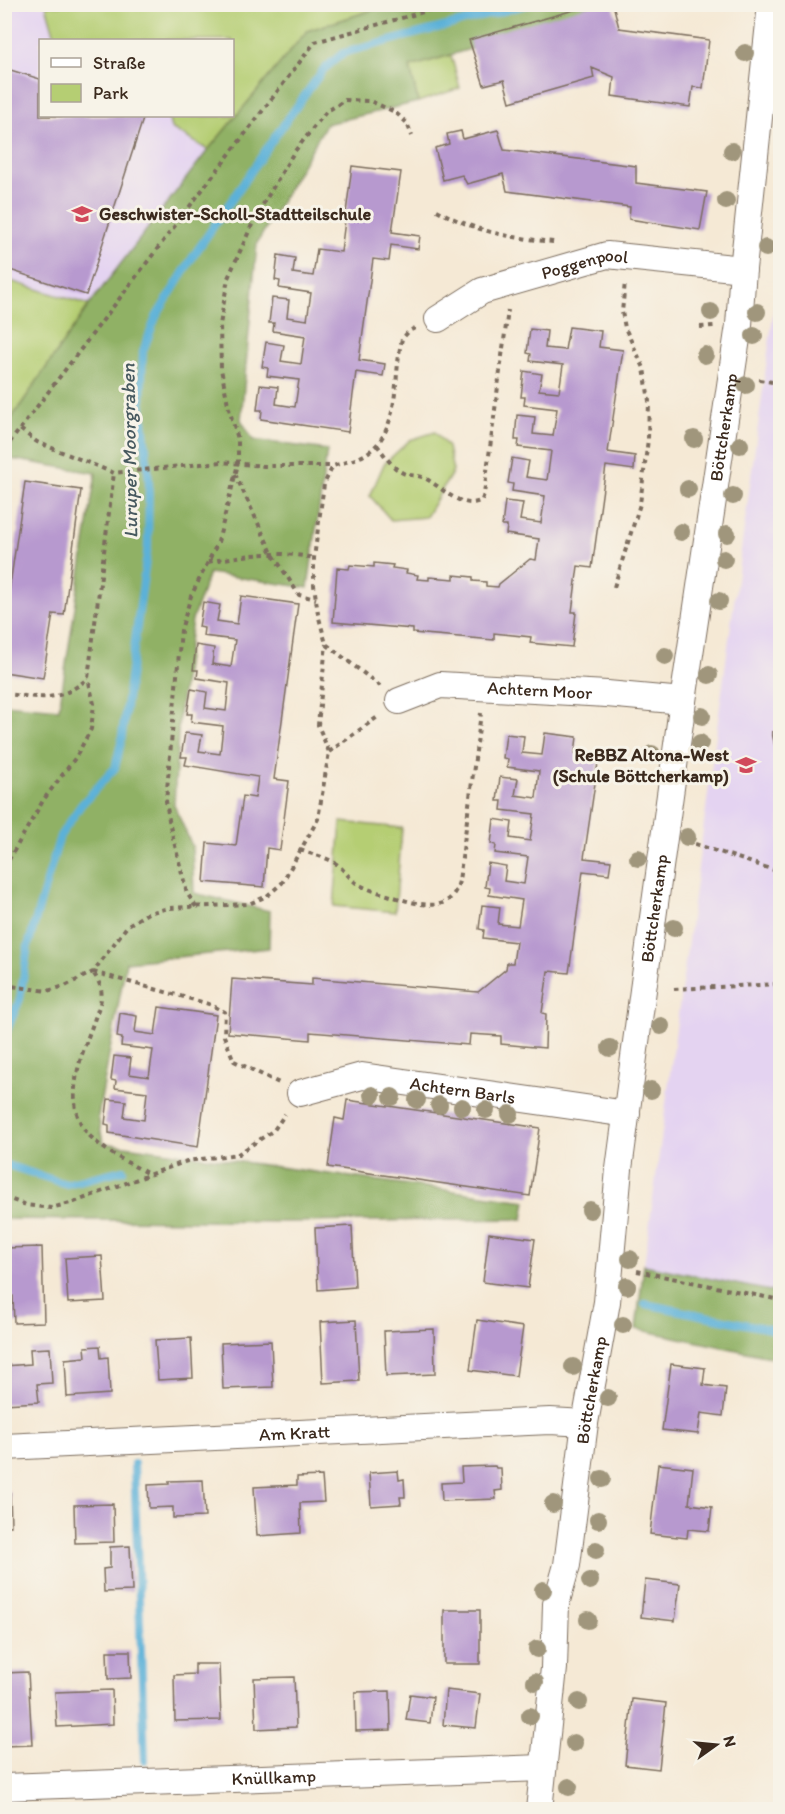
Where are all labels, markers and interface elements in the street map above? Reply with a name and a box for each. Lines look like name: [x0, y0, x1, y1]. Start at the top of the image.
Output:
legend: [39, 39, 234, 117]
text: Straße: [93, 52, 146, 74]
text: Park: [93, 82, 128, 104]
school or university icon: Geschwister-Scholl-Stadtteilschule: [70, 202, 94, 226]
place label: Geschwister-Scholl-Stadtteilschule: [99, 203, 372, 225]
street label: Poggenpool: [539, 244, 629, 284]
water label: Luruper Moorgraben: [115, 363, 143, 539]
street label: Böttcherkamp: [705, 372, 743, 483]
street label: Achtern Moor: [487, 677, 594, 704]
place label: ReBBZ Altona-West (Schule Böttcherkamp): [553, 744, 729, 787]
school or university icon: ReBBZ Altona-West (Schule Böttcherkamp): [734, 753, 758, 777]
street label: Böttcherkamp: [636, 853, 673, 964]
street label: Achtern Barls: [409, 1072, 517, 1109]
street label: Böttcherkamp: [571, 1334, 612, 1445]
street label: Am Kratt: [259, 1420, 331, 1446]
north arrow: [686, 1715, 746, 1775]
text: N: [719, 1734, 741, 1749]
street label: Knüllkamp: [231, 1765, 316, 1790]

